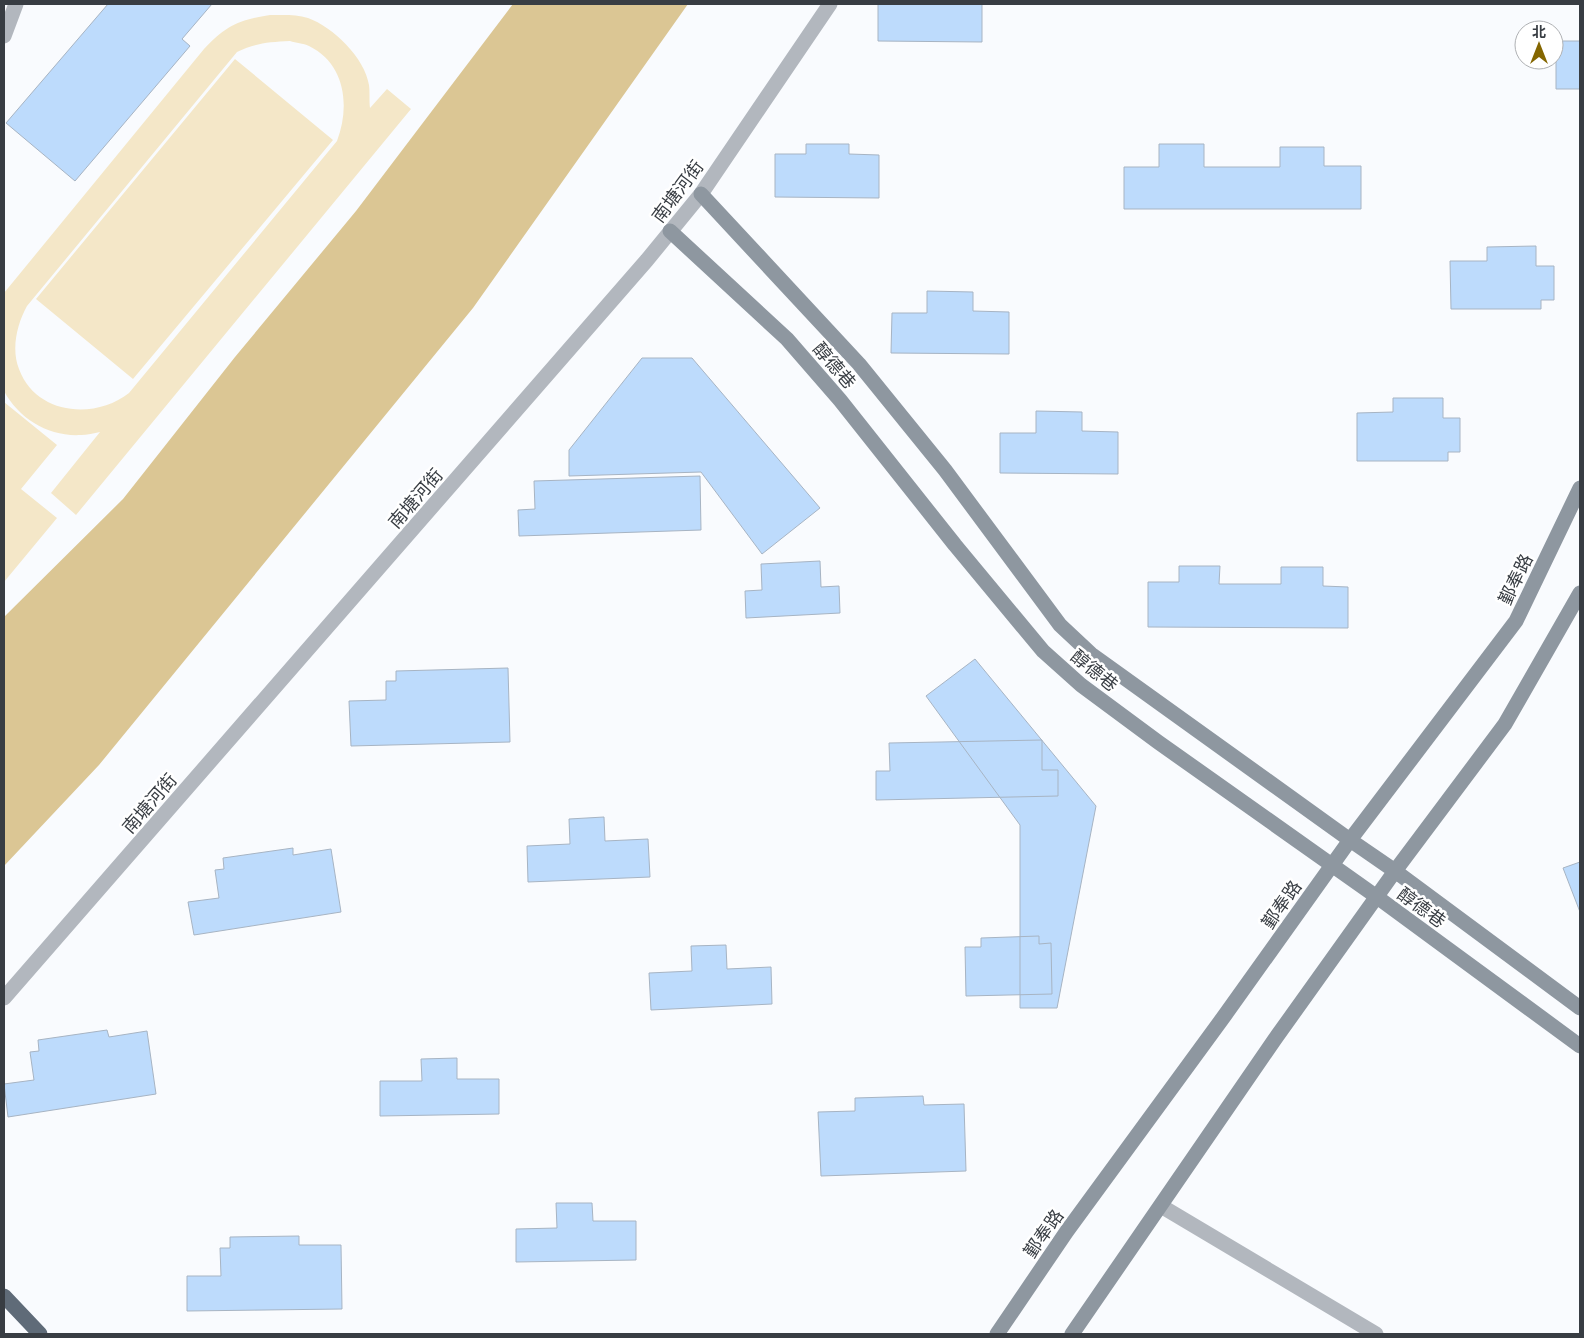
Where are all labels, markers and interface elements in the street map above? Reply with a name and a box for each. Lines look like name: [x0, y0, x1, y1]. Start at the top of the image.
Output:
north arrow: [1514, 20, 1564, 70]
text: 北: [1532, 23, 1546, 40]
street label: 南塘河街: [647, 156, 707, 226]
street label: 醇德巷: [809, 337, 861, 393]
street label: 南塘河街: [383, 464, 447, 532]
street label: 鄞奉路: [1493, 550, 1537, 608]
street label: 醇德巷: [1067, 644, 1123, 696]
street label: 南塘河街: [117, 769, 181, 837]
street label: 鄞奉路: [1257, 876, 1305, 932]
street label: 醇德巷: [1394, 882, 1450, 932]
street label: 鄞奉路: [1019, 1205, 1067, 1261]

